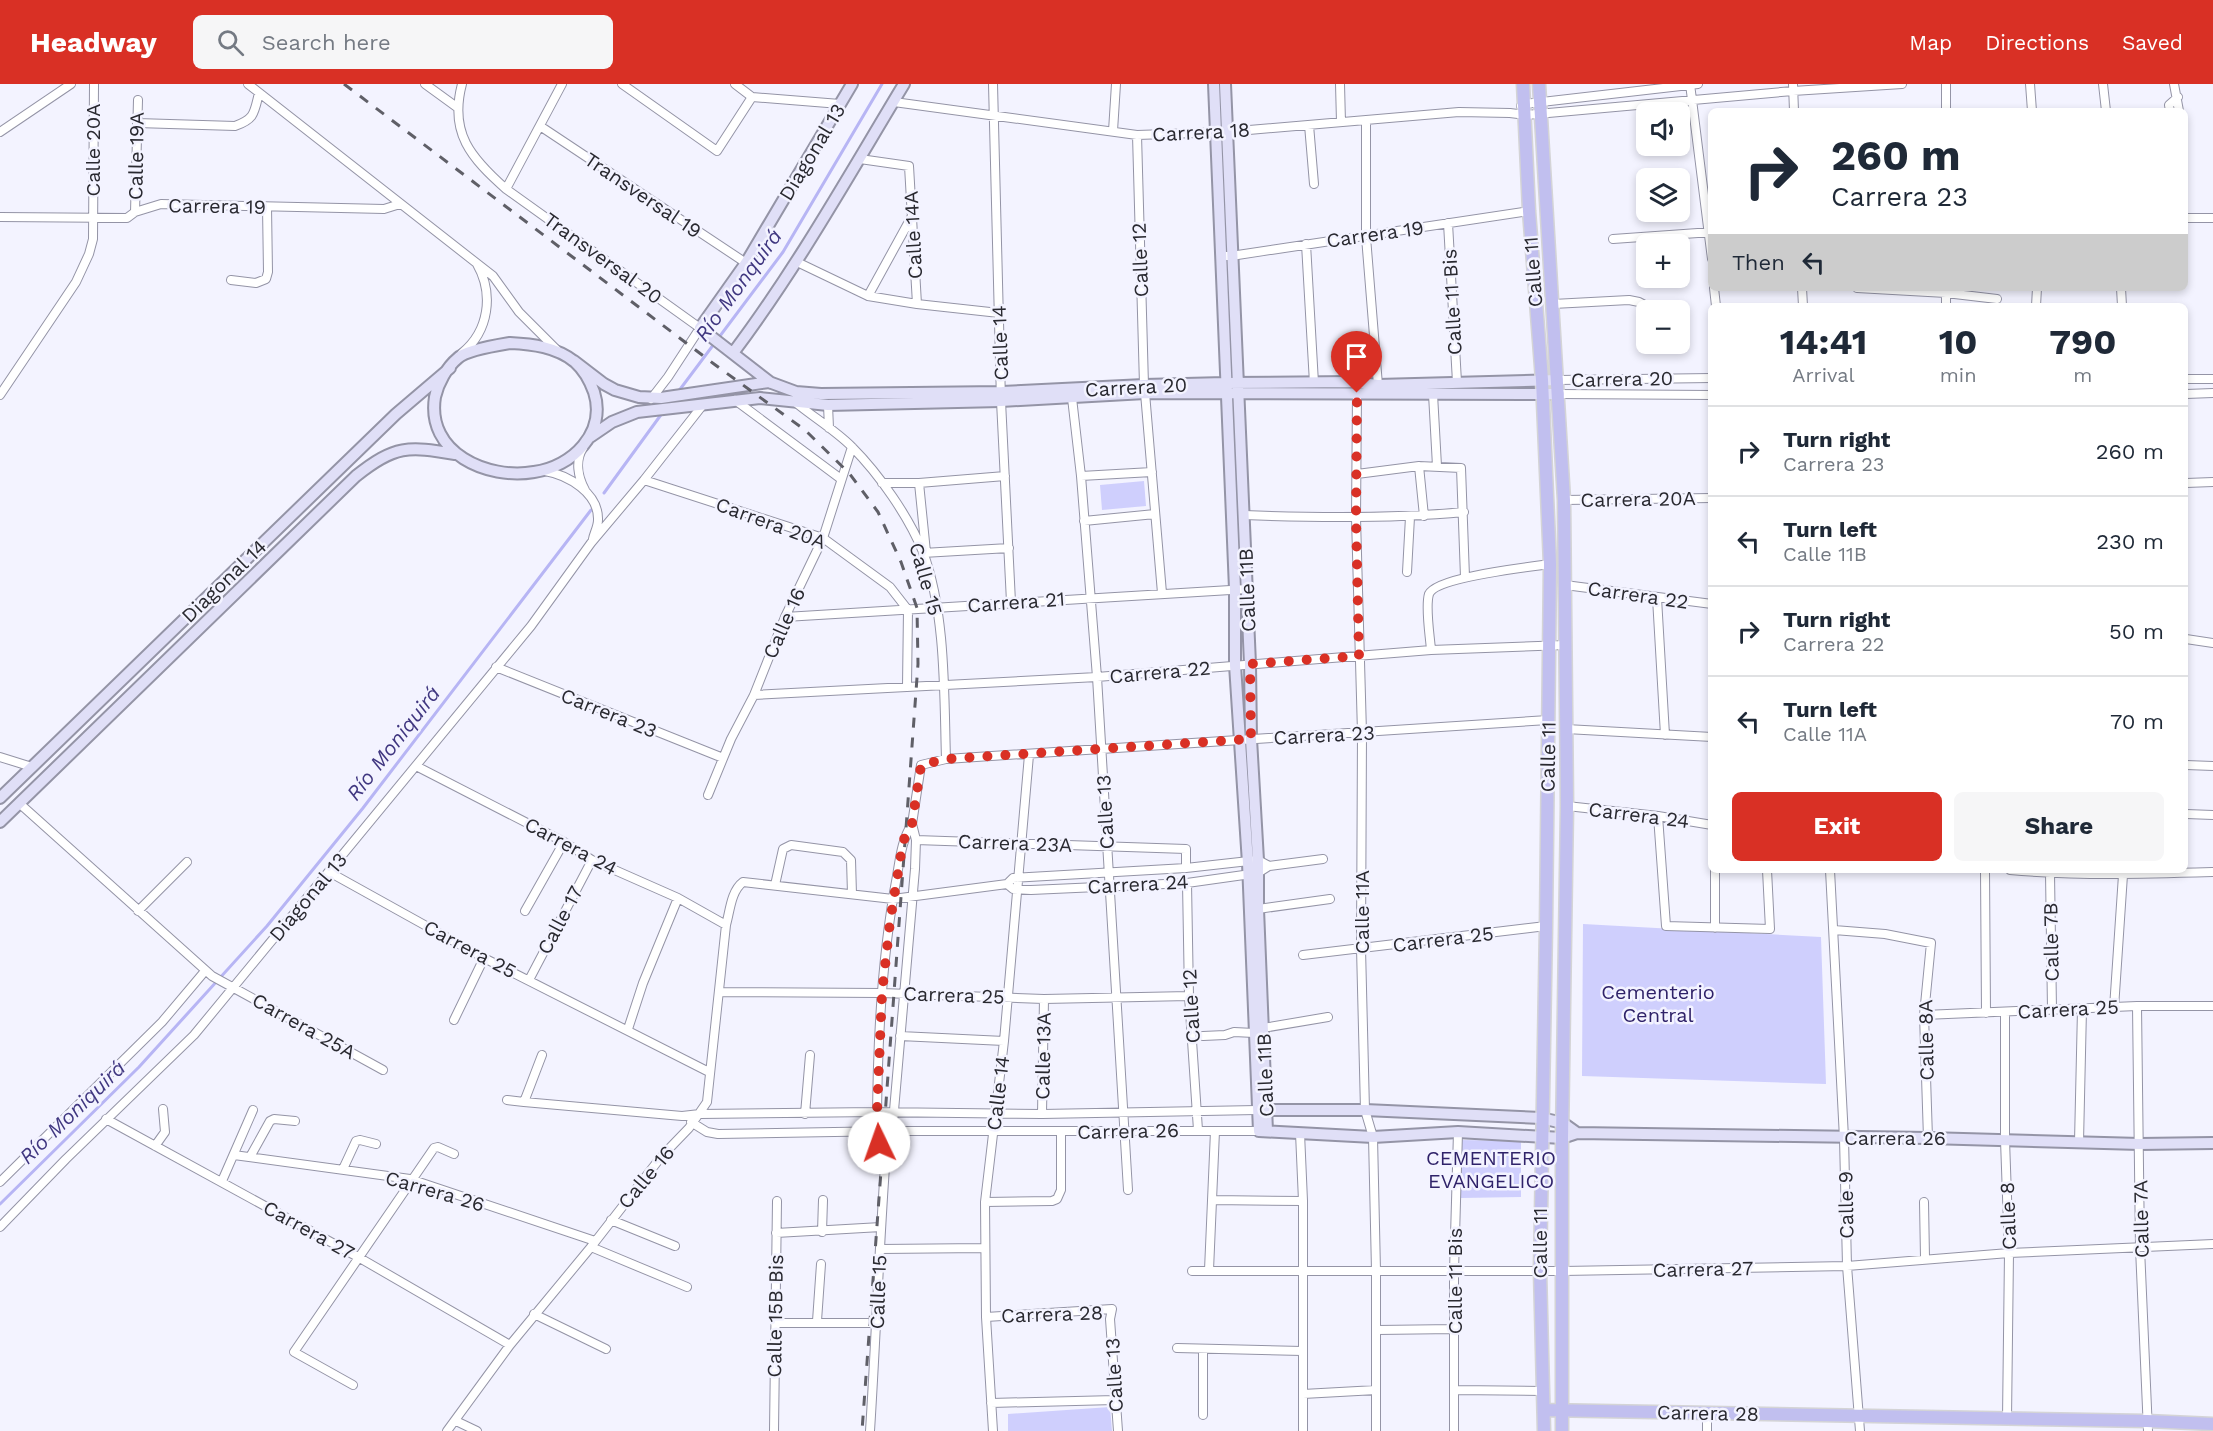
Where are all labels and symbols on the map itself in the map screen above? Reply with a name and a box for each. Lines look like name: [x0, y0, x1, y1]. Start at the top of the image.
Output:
street label: Diagonal 13: [774, 99, 850, 205]
street label: Calle 20A: [81, 104, 105, 196]
street label: Calle 19A: [123, 112, 149, 200]
street label: Carrera 18: [1152, 117, 1250, 147]
street label: Transversal 19: [580, 147, 706, 243]
street label: Calle 14A: [899, 190, 927, 280]
street label: Carrera 19: [168, 193, 266, 219]
street label: Transversal 20: [539, 207, 667, 309]
street label: Carrera 19: [1325, 215, 1425, 253]
street label: Calle 12: [1127, 222, 1153, 298]
water label: Río Monquirá: [689, 224, 787, 346]
street label: Calle 11: [1519, 236, 1547, 308]
street label: Calle 11 Bis: [1437, 248, 1467, 356]
street label: Calle 14: [987, 305, 1013, 381]
pin: [1331, 331, 1382, 393]
street label: Carrera 20: [1571, 366, 1673, 392]
street label: Carrera 20: [1084, 372, 1188, 402]
street label: Carrera 20A: [1580, 486, 1696, 512]
street label: Carrera 20A: [713, 492, 829, 554]
street label: Diagonal 14: [176, 534, 272, 628]
street label: Calle 15: [904, 540, 948, 618]
street label: Calle 11B: [1234, 548, 1260, 632]
street label: Carrera 22: [1586, 576, 1690, 614]
street label: Calle 16: [758, 584, 810, 662]
street label: Carrera 21: [966, 587, 1066, 617]
street label: Carrera 22: [1108, 656, 1212, 688]
water label: Río Moniquirá: [341, 681, 445, 805]
street label: Carrera 23: [557, 683, 661, 743]
street label: Carrera 23: [1273, 720, 1375, 750]
street label: Calle 11: [1535, 721, 1561, 793]
street label: Calle 13: [1091, 774, 1119, 850]
street label: Carrera 24: [1587, 797, 1691, 833]
street label: Carrera 24: [521, 812, 621, 880]
street label: Carrera 23A: [957, 829, 1073, 857]
street label: Diagonal 13: [264, 848, 352, 946]
street label: Carrera 24: [1087, 869, 1189, 899]
street label: Calle 11A: [1350, 870, 1374, 954]
street label: Calle 17: [532, 882, 588, 958]
street label: Calle 7B: [2038, 902, 2064, 982]
street label: Carrera 25: [420, 915, 520, 983]
street label: Carrera 25: [1391, 921, 1495, 957]
street label: Calle 12: [1177, 968, 1205, 1044]
park label: Cementerio Central: [1601, 980, 1715, 1027]
street label: Carrera 25: [903, 981, 1005, 1009]
street label: Carrera 25A: [248, 988, 360, 1064]
street label: Carrera 25: [2017, 994, 2119, 1024]
street label: Calle 8A: [1913, 999, 1939, 1081]
street label: Calle 13A: [1030, 1012, 1056, 1100]
street label: Calle 11B: [1252, 1033, 1278, 1117]
street label: Calle 14: [982, 1054, 1014, 1132]
water label: Río Moniquirá: [14, 1055, 130, 1169]
position arrow: [847, 1111, 911, 1175]
street label: Carrera 26: [1077, 1118, 1179, 1144]
street label: Carrera 26: [1844, 1126, 1946, 1150]
street label: Calle 16: [613, 1140, 679, 1214]
park label: CEMENTERIO EVANGELICO: [1426, 1146, 1556, 1193]
street label: Carrera 26: [383, 1165, 487, 1217]
street label: Calle 9: [1833, 1171, 1859, 1239]
street label: Calle 7A: [2128, 1180, 2154, 1258]
street label: Calle 8: [1995, 1182, 2021, 1250]
street label: Carrera 27: [259, 1195, 359, 1265]
street label: Calle 11: [1528, 1208, 1552, 1278]
street label: Calle 11 Bis: [1443, 1228, 1467, 1334]
street label: Calle 15B Bis: [762, 1254, 788, 1378]
street label: Calle 15: [865, 1254, 891, 1330]
street label: Carrera 27: [1652, 1256, 1754, 1282]
street label: Carrera 28: [1001, 1300, 1103, 1328]
street label: Calle 13: [1100, 1337, 1128, 1413]
street label: Carrera 28: [1657, 1400, 1759, 1426]

